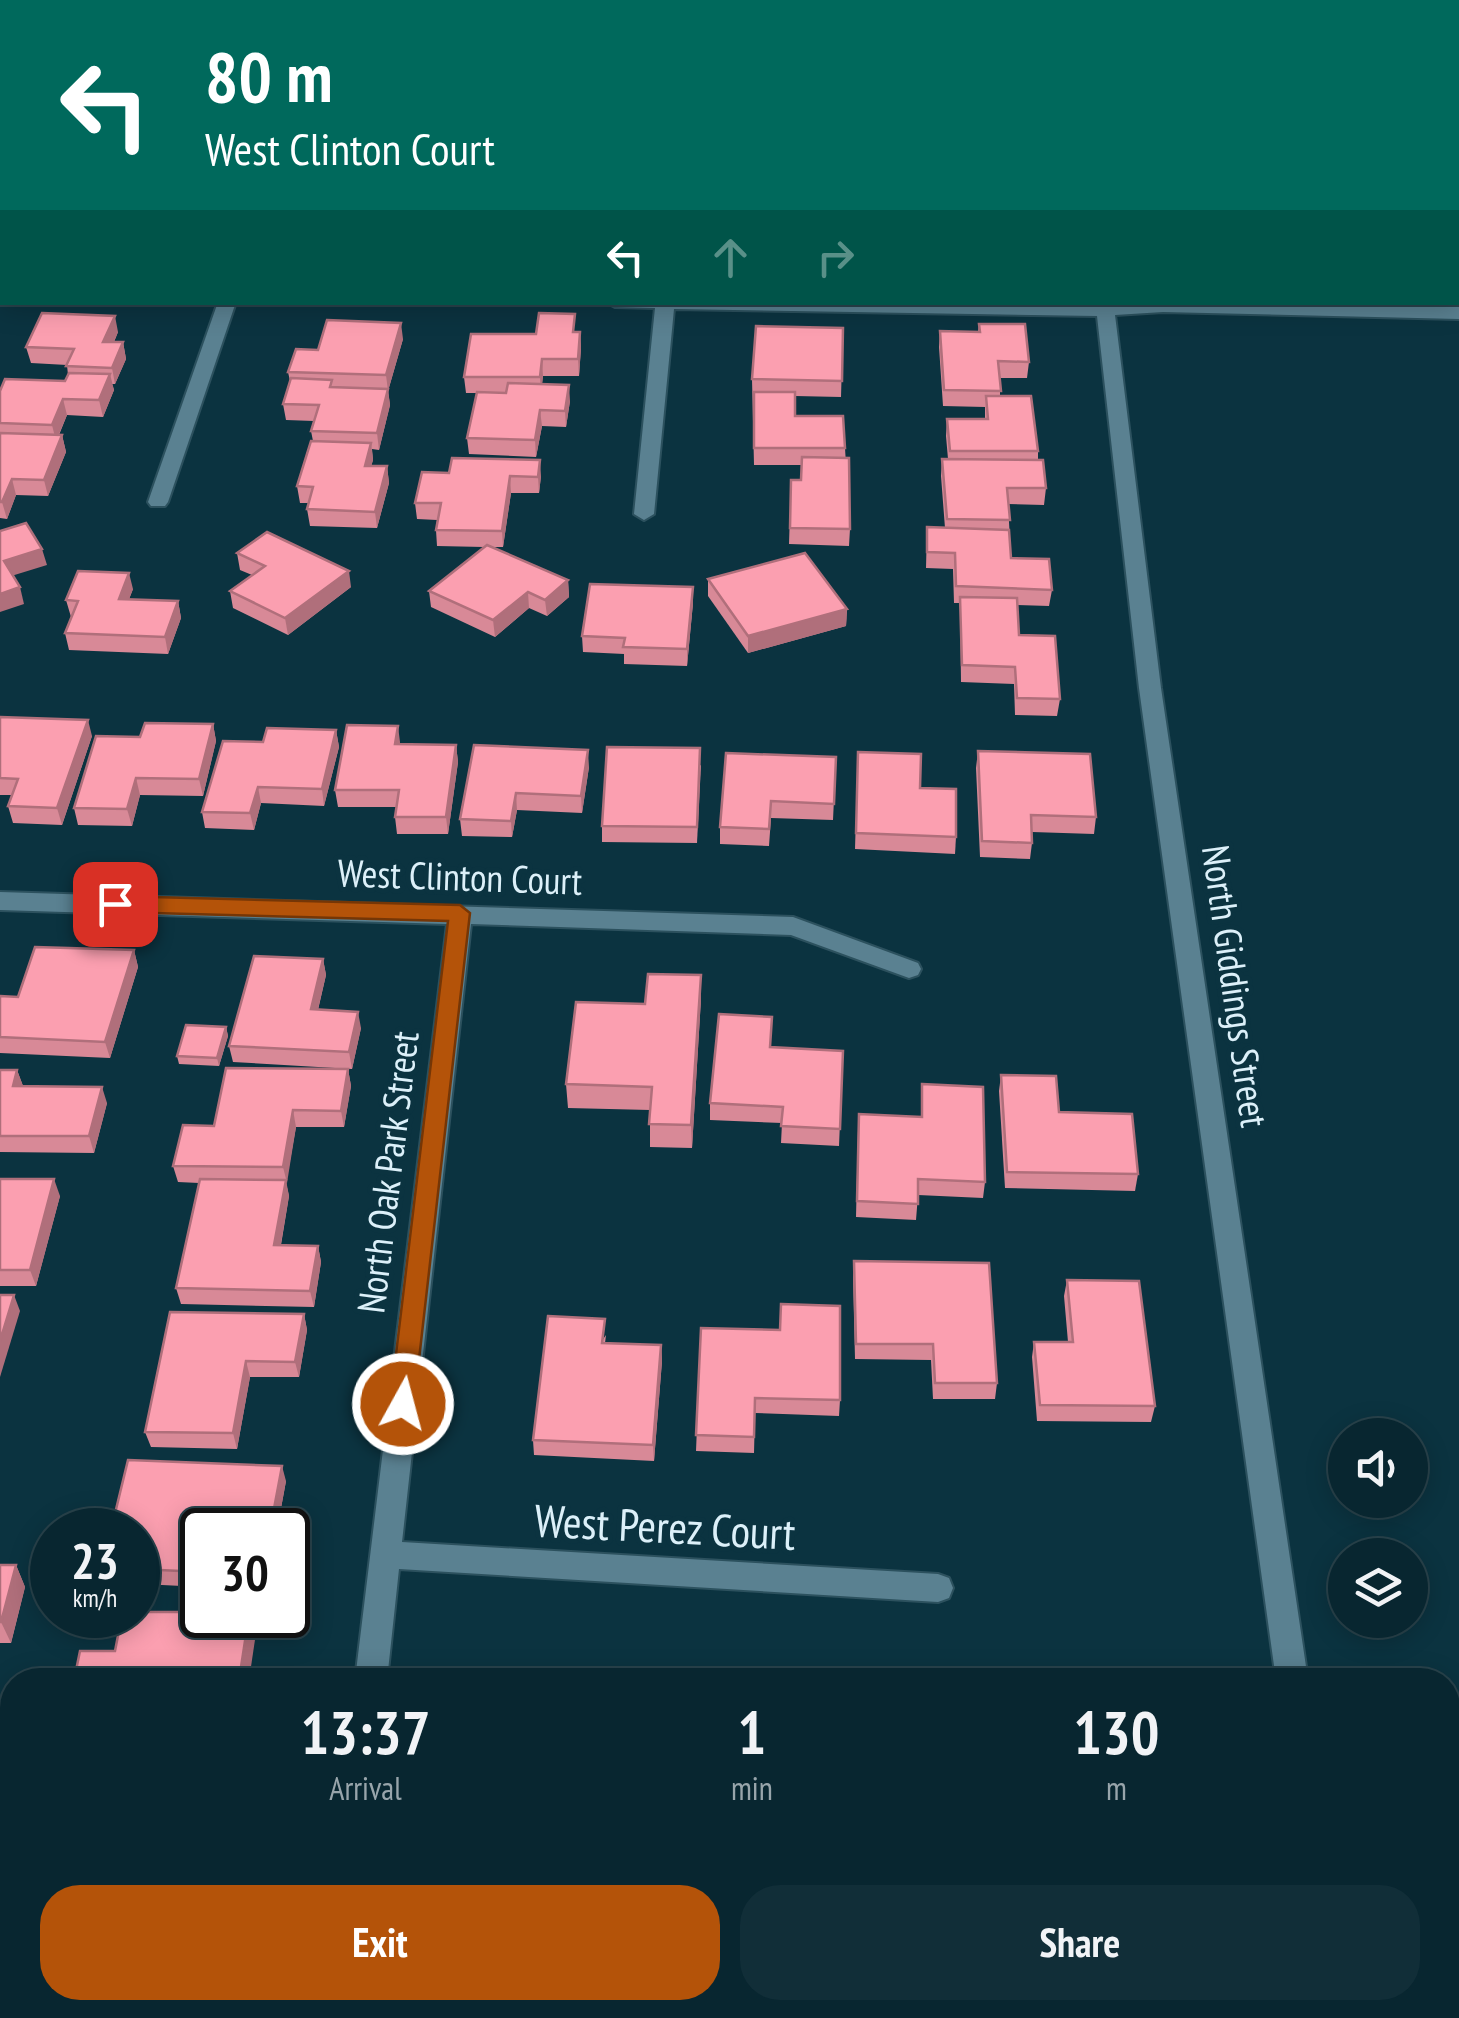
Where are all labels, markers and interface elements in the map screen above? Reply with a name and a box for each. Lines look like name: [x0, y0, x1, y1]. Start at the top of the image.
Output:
text: 80 m: [205, 31, 333, 121]
icon: left: [40, 40, 170, 170]
text: West Clinton Court: [205, 119, 495, 177]
icon: left: [598, 230, 653, 285]
icon: ahead: [703, 230, 758, 285]
icon: right: [808, 230, 863, 285]
street label: North Giddings Street: [1192, 842, 1280, 1131]
street label: West Clinton Court: [337, 847, 584, 905]
pin: [73, 862, 158, 947]
icon: arrive: [88, 877, 143, 932]
street label: North Oak Park Street: [345, 1028, 429, 1316]
position arrow: [351, 1352, 455, 1456]
map controls: [1328, 1418, 1428, 1638]
button: sound: [1328, 1418, 1428, 1518]
street label: West Perez Court: [533, 1490, 798, 1562]
speed limit sign: 30: [180, 1508, 310, 1638]
text: 23: [71, 1528, 119, 1593]
button: layers: [1328, 1538, 1428, 1638]
text: km/h: [73, 1582, 117, 1614]
text: 13:37: [301, 1693, 430, 1771]
text: 1: [738, 1693, 766, 1771]
text: 130: [1073, 1693, 1159, 1771]
text: Arrival: [329, 1767, 402, 1809]
text: min: [731, 1767, 773, 1809]
text: m: [1106, 1767, 1127, 1809]
button: Exit: [40, 1885, 720, 2000]
button: Share: [740, 1885, 1420, 2000]

